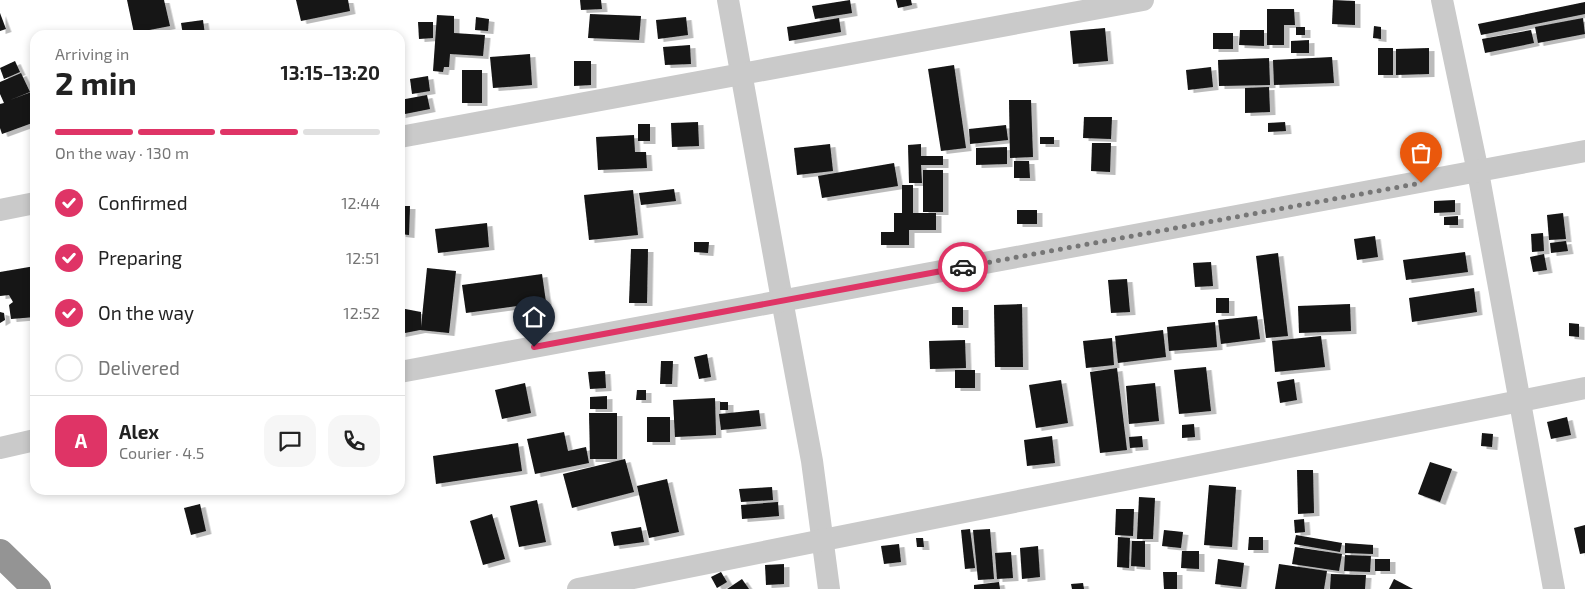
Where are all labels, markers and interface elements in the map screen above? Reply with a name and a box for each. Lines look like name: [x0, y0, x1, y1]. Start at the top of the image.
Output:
text: Arriving in: [55, 44, 129, 63]
text: 13:15–13:20: [281, 61, 380, 84]
text: 2 min: [55, 63, 137, 101]
pin: [1400, 132, 1442, 183]
icon: bag: [1407, 139, 1435, 167]
text: On the way · 130 m: [55, 143, 189, 162]
icon: check: [55, 189, 83, 217]
text: Confirmed: [98, 191, 188, 214]
text: 12:44: [341, 193, 380, 212]
courier: [938, 242, 988, 292]
icon: check: [55, 244, 83, 272]
text: Preparing: [98, 246, 182, 269]
text: 12:51: [346, 248, 380, 267]
icon: car: [949, 253, 977, 281]
pin: [513, 296, 555, 347]
icon: check: [55, 299, 83, 327]
text: On the way: [98, 301, 194, 324]
text: 12:52: [343, 303, 380, 322]
icon: home: [520, 303, 548, 331]
text: Delivered: [98, 356, 180, 379]
button: chat: [264, 415, 316, 467]
button: phone: [328, 415, 380, 467]
text: Alex: [119, 420, 159, 443]
text: A: [75, 429, 87, 452]
text: Courier · 4.5: [119, 443, 204, 462]

